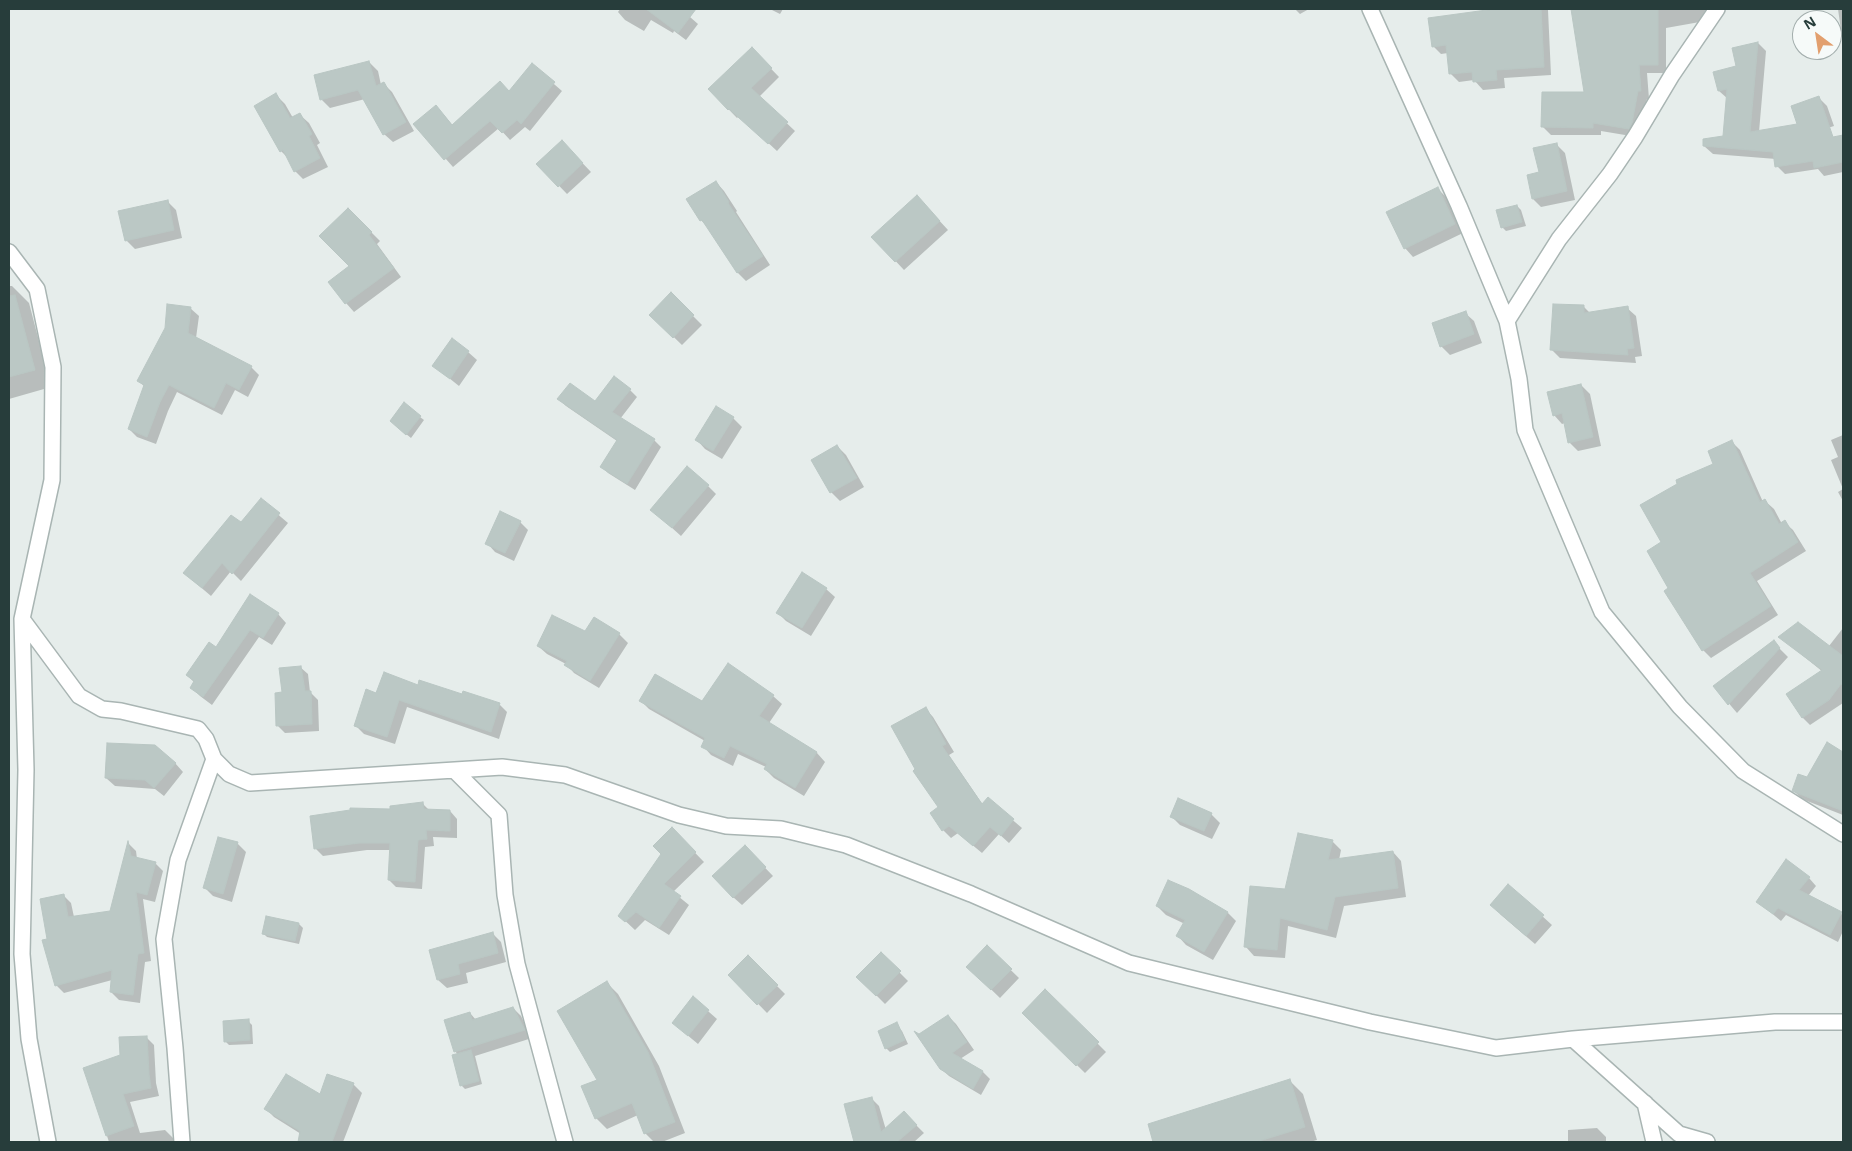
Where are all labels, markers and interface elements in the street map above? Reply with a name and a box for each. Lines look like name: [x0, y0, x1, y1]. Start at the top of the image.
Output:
north arrow: [1792, 10, 1842, 60]
text: N: [1800, 11, 1819, 34]

